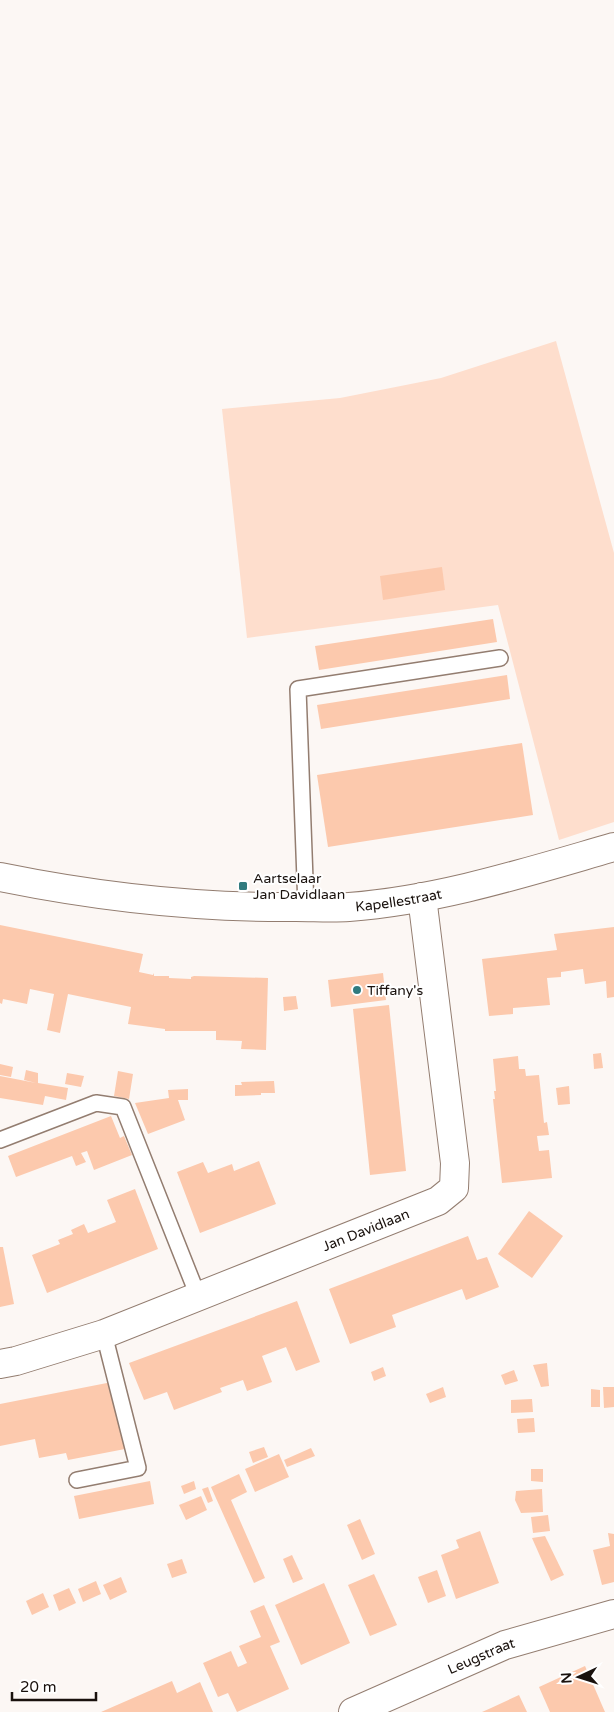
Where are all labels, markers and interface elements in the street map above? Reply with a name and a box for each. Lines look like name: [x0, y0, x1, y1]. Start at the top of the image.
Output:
place label: Aartselaar Jan Davidlaan: [253, 870, 345, 903]
marker: Aartselaar Jan Davidlaan: [237, 880, 249, 892]
street label: Kapellestraat: [355, 885, 444, 915]
place label: Tiffany's: [367, 982, 423, 999]
marker: Tiffany's: [351, 984, 363, 996]
street label: Jan Davidlaan: [320, 1205, 412, 1255]
street label: Leugstraat: [445, 1634, 517, 1678]
north arrow: [554, 1652, 604, 1702]
scale bar: [12, 1670, 96, 1702]
text: N: [558, 1672, 575, 1684]
text: 20 m: [20, 1678, 57, 1696]

